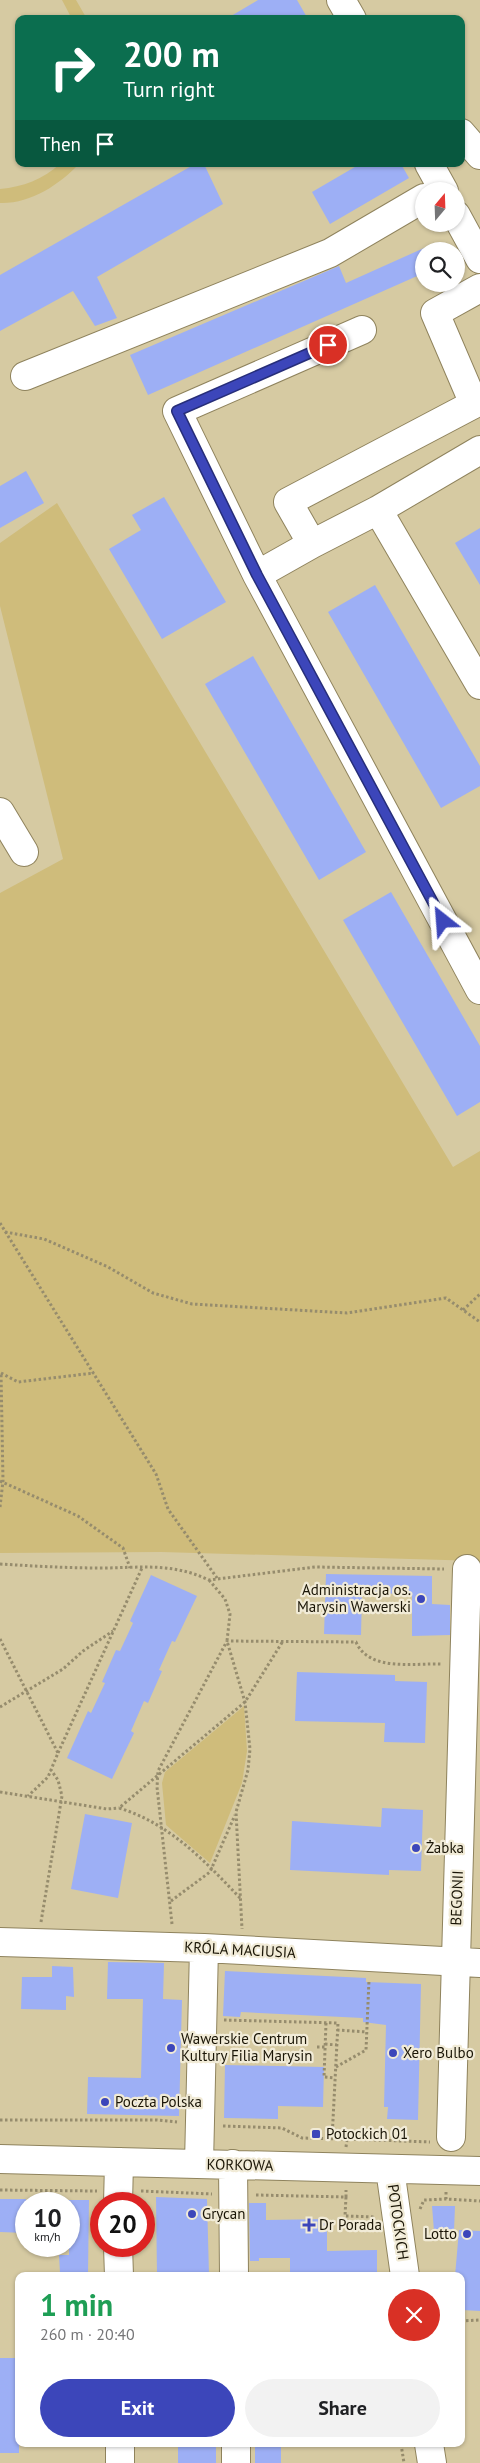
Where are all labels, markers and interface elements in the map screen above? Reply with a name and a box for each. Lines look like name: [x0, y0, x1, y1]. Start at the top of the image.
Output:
text: 200 m: [123, 31, 220, 77]
icon: right: [40, 35, 105, 100]
text: Turn right: [123, 75, 215, 103]
icon: arrive: [91, 130, 119, 158]
text: Then: [40, 132, 81, 156]
north arrow: [415, 182, 465, 232]
map controls: [415, 182, 465, 292]
button: search: [415, 242, 465, 292]
pin: [307, 324, 349, 366]
icon: arrive: [314, 331, 342, 359]
position arrow: [416, 894, 468, 946]
place label: Administracja os. Marysin Wawerski: [297, 1580, 411, 1616]
marker: Administracja os. Marysin Wawerski: [415, 1593, 427, 1605]
place label: Żabka: [426, 1838, 464, 1857]
marker: Żabka: [410, 1842, 422, 1854]
street label: BEGONII: [446, 1870, 467, 1926]
street label: KRÓLA MACIUSIA: [184, 1937, 297, 1962]
place label: Wawerskie Centrum Kultury Filia Marysin: [181, 2029, 312, 2065]
marker: Wawerskie Centrum Kultury Filia Marysin: [165, 2042, 177, 2054]
place label: Xero Bulbo: [403, 2043, 474, 2062]
marker: Xero Bulbo: [387, 2047, 399, 2059]
place label: Poczta Polska: [115, 2092, 202, 2111]
marker: Poczta Polska: [99, 2096, 111, 2108]
place label: Potockich 01: [326, 2124, 408, 2143]
marker: Potockich 01: [310, 2128, 322, 2140]
street label: KORKOWA: [206, 2154, 274, 2175]
street label: POTOCKICH: [384, 2183, 413, 2261]
speed limit sign: 20: [90, 2192, 155, 2257]
text: 10: [33, 2202, 62, 2234]
place label: Grycan: [202, 2204, 246, 2223]
marker: Grycan: [186, 2208, 198, 2220]
place label: Dr Porada: [319, 2215, 382, 2234]
marker: Dr Porada: [303, 2219, 315, 2231]
place label: Lotto: [424, 2224, 457, 2243]
marker: Lotto: [461, 2228, 473, 2240]
text: km/h: [34, 2229, 61, 2244]
text: 1 min: [40, 2285, 113, 2324]
button: close: [388, 2289, 440, 2341]
text: 260 m · 20:40: [40, 2324, 135, 2344]
button: Exit: [40, 2379, 235, 2437]
button: Share: [245, 2379, 440, 2437]

